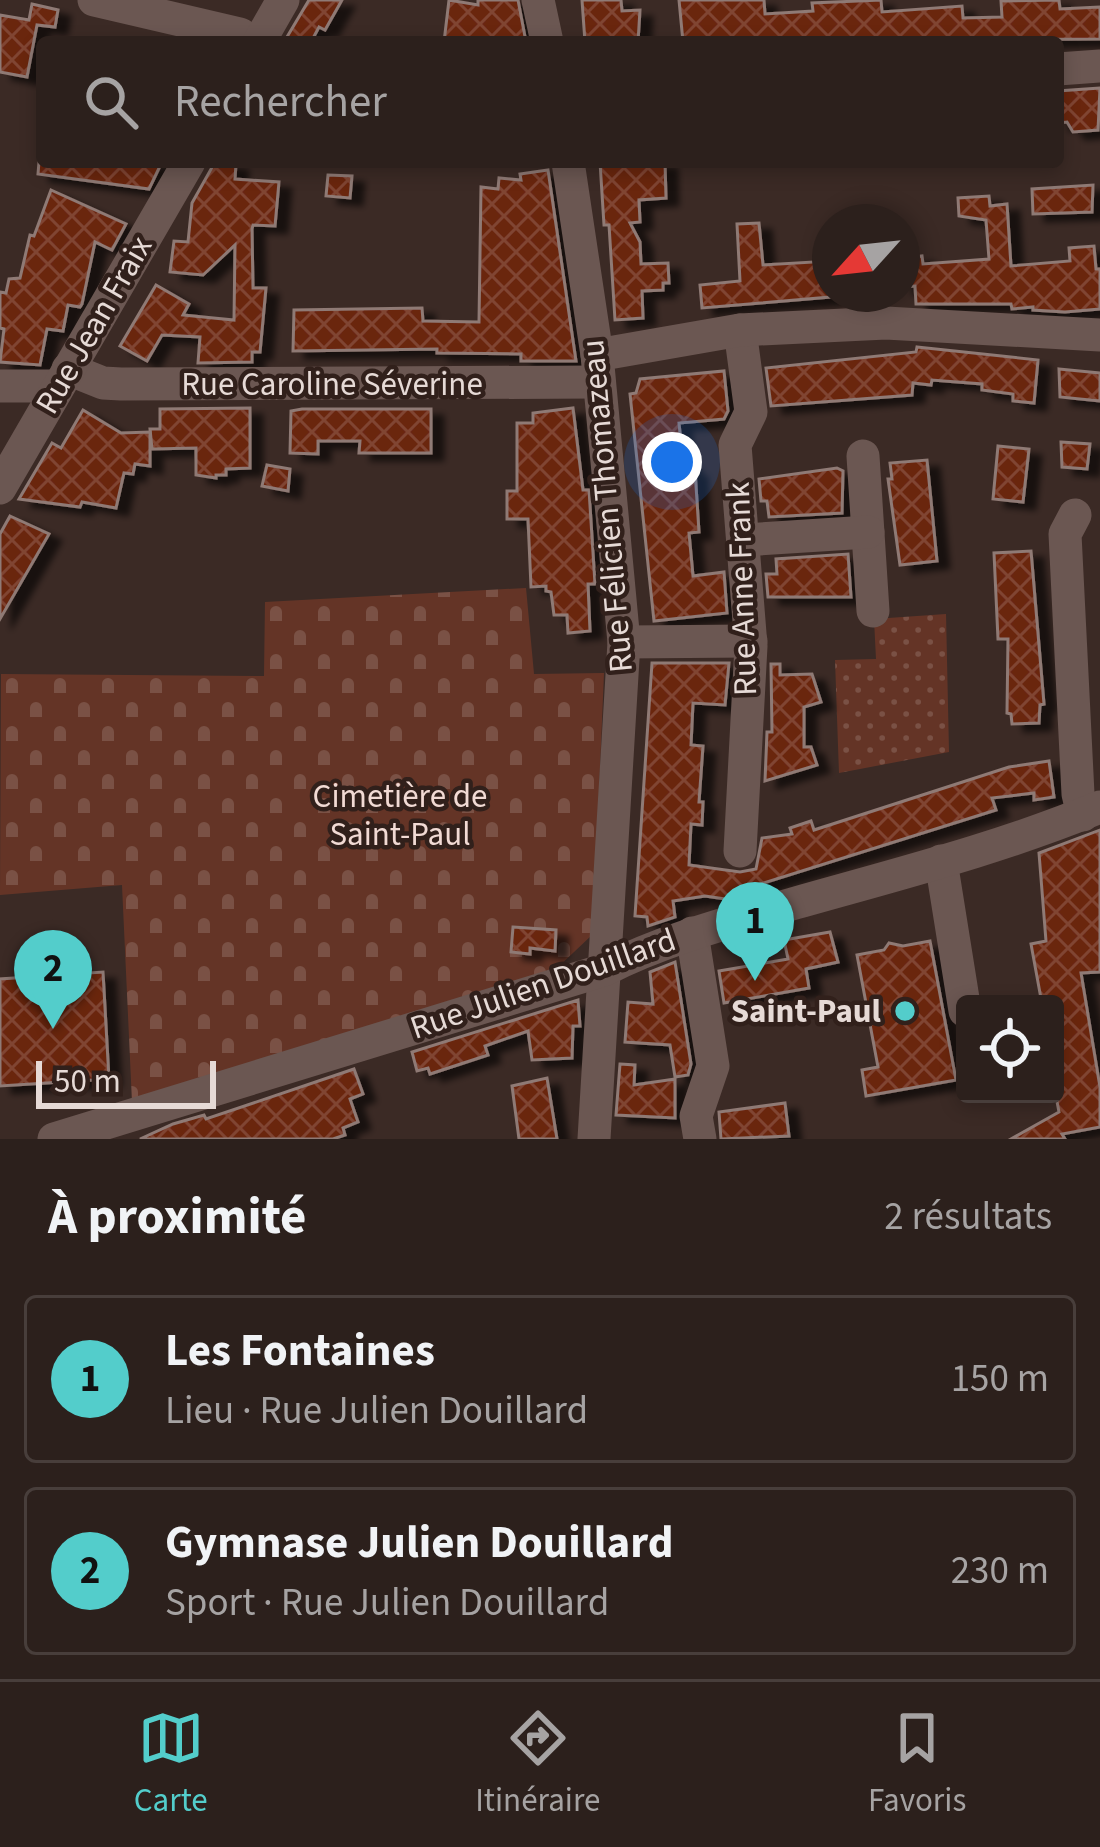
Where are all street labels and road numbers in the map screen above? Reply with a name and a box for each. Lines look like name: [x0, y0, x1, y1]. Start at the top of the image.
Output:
street label: Rue Jean Fraix: [24, 227, 164, 423]
street label: Rue Félicien Thomazeau: [569, 337, 645, 675]
street label: Rue Caroline Séverine: [181, 361, 483, 408]
street label: Rue Anne Frank: [715, 481, 769, 697]
street label: Rue Julien Douillard: [404, 916, 682, 1052]

